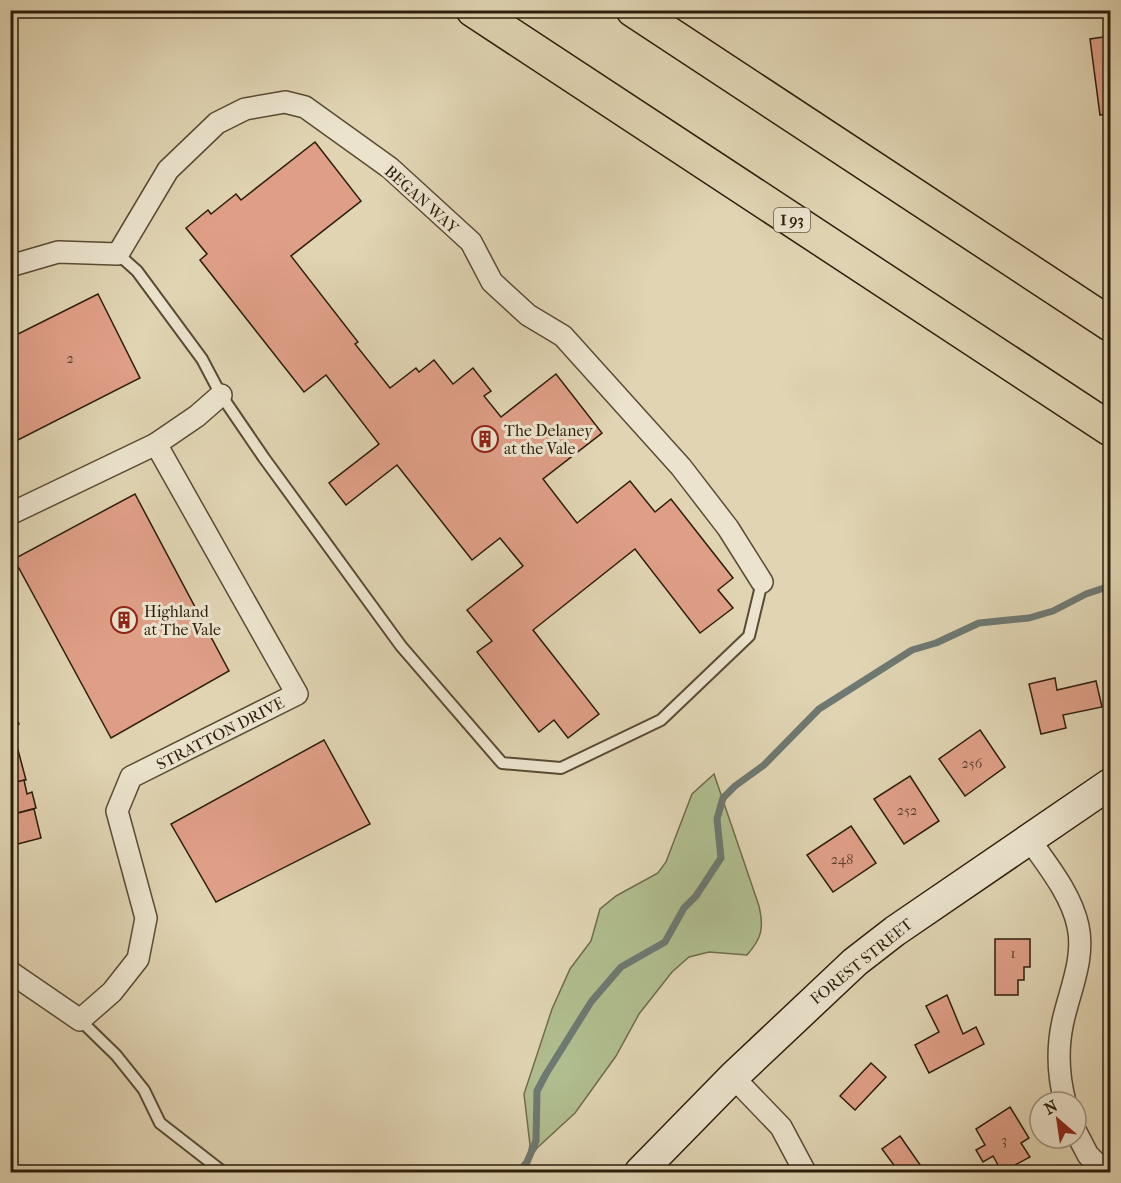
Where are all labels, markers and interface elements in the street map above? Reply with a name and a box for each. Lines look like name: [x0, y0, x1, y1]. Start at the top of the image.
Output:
street label: BEGAN WAY: [381, 161, 463, 238]
road number: I 93: [774, 208, 810, 232]
house number: 2: [66, 350, 74, 367]
place label: The Delaney at the Vale: [504, 421, 593, 458]
building icon: The Delaney at the Vale: [470, 424, 500, 454]
place label: Highland at The Vale: [144, 602, 221, 639]
building icon: Highland at The Vale: [109, 605, 139, 635]
street label: STRATTON DRIVE: [153, 693, 287, 774]
house number: 256: [962, 755, 983, 772]
house number: 252: [897, 802, 917, 819]
house number: 248: [831, 851, 853, 868]
street label: FOREST STREET: [806, 914, 916, 1008]
house number: 1: [1011, 945, 1016, 962]
north arrow: [1028, 1090, 1088, 1150]
text: N: [1041, 1096, 1062, 1119]
house number: 3: [1001, 1132, 1007, 1149]

